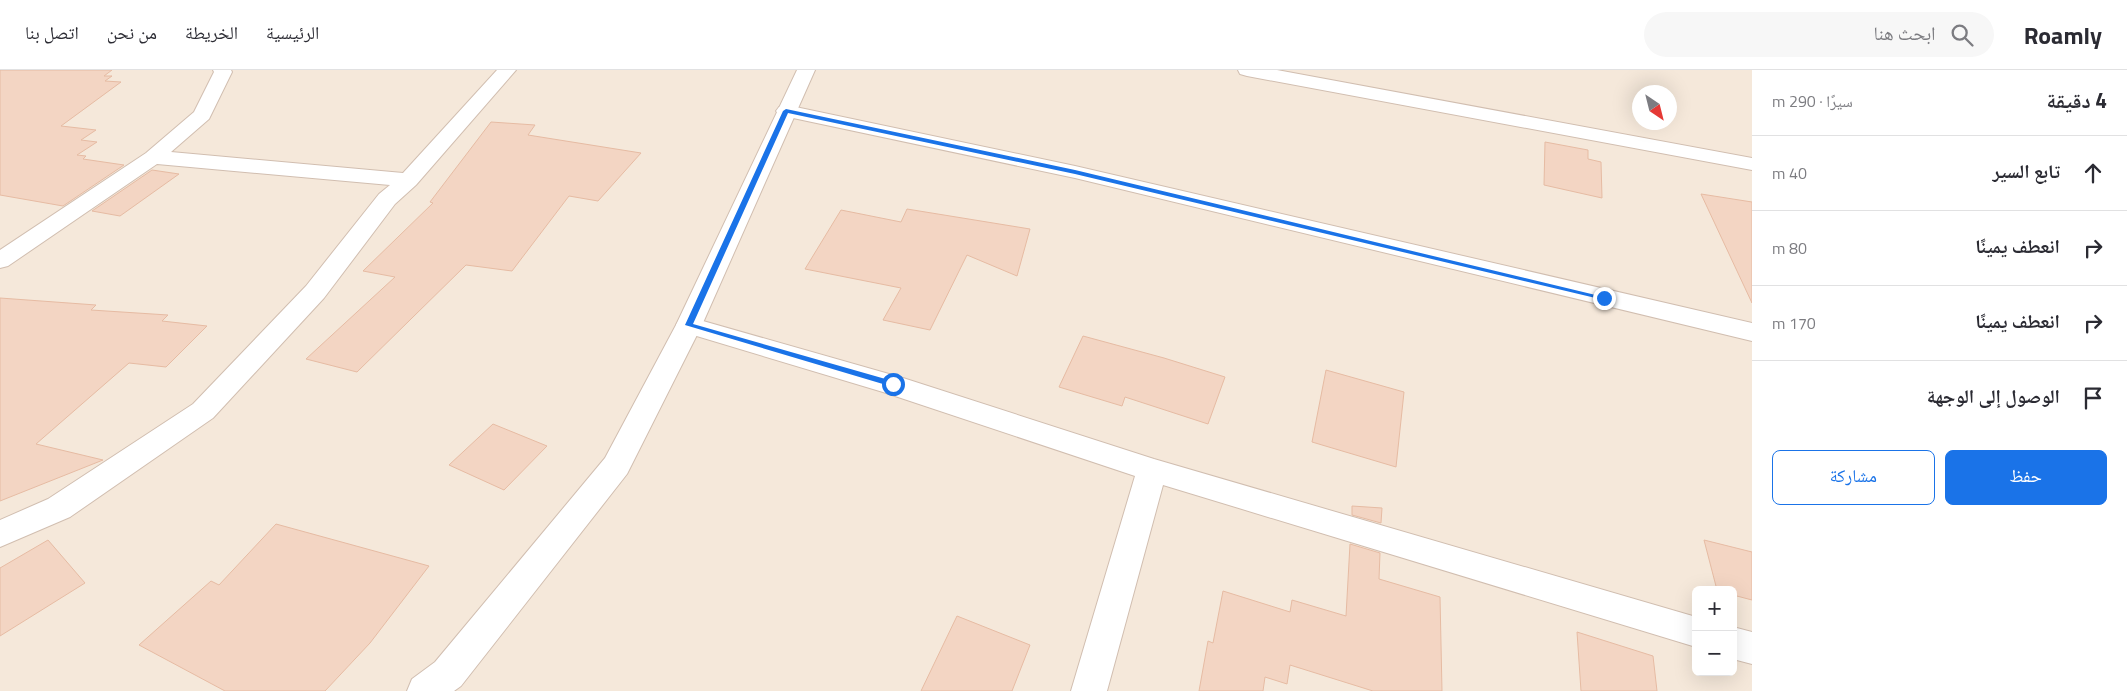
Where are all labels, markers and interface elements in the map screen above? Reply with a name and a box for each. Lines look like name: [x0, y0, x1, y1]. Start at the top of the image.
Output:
search box: [1644, 12, 1994, 57]
text: Roamly: [2024, 17, 2102, 53]
text: ابحث هنا: [1874, 18, 1936, 47]
text: اتصل بنا: [25, 19, 79, 46]
text: من نحن: [107, 19, 157, 46]
text: الخريطة: [185, 19, 238, 46]
text: الرئيسية: [266, 19, 319, 46]
icon: search: [1948, 21, 1976, 49]
text: 4 دقيقة: [2047, 84, 2107, 116]
north arrow: [1632, 85, 1677, 130]
text: سيرًا · 290 m: [1772, 89, 1853, 113]
text: تابع السير: [1992, 156, 2060, 185]
icon: ahead: [2079, 159, 2107, 187]
text: 40 m: [1772, 161, 1807, 185]
text: انعطف يمينًا: [1975, 231, 2060, 260]
icon: right: [2079, 234, 2107, 262]
text: 80 m: [1772, 236, 1807, 260]
route end: [1593, 287, 1616, 310]
text: انعطف يمينًا: [1975, 306, 2060, 335]
icon: right: [2079, 309, 2107, 337]
text: 170 m: [1772, 311, 1816, 335]
route start: [882, 373, 905, 396]
text: الوصول إلى الوجهة: [1927, 381, 2060, 410]
icon: arrive: [2079, 384, 2107, 412]
button: مشاركة: [1772, 450, 1935, 505]
button: حفظ: [1945, 450, 2107, 505]
map controls: [1692, 586, 1737, 676]
button: +: [1692, 586, 1737, 631]
button: −: [1692, 631, 1737, 676]

